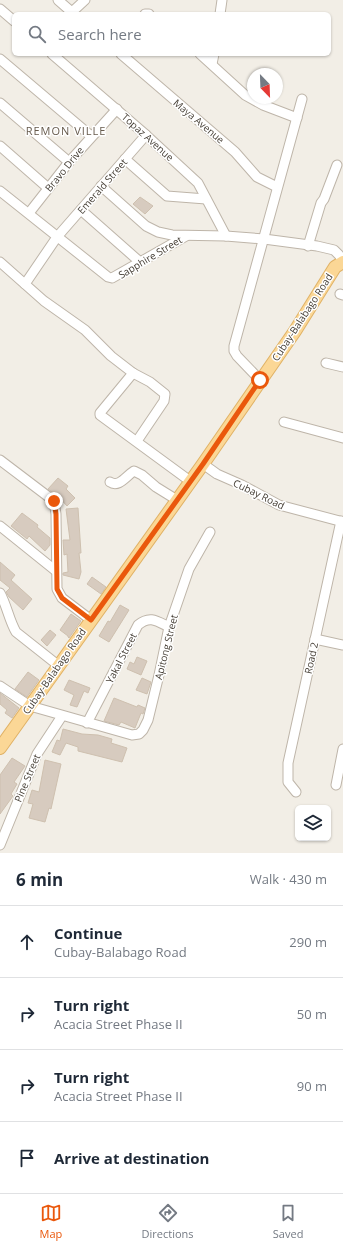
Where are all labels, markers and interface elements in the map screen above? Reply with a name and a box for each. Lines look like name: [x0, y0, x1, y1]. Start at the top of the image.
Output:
search box: [12, 12, 331, 56]
icon: search: [26, 23, 48, 45]
text: Search here: [58, 24, 142, 44]
north arrow: [247, 68, 283, 104]
street label: Maya Avenue: [171, 96, 228, 147]
street label: Topaz Avenue: [119, 110, 177, 164]
district label: REMON VILLE: [26, 123, 106, 138]
street label: Bravo Drive: [42, 143, 87, 194]
street label: Emerald Street: [74, 155, 130, 217]
street label: Sapphire Street: [115, 232, 185, 282]
street label: Cubay-Balabago Road: [268, 270, 336, 364]
route start: [251, 371, 269, 389]
street label: Cubay Road: [231, 476, 287, 512]
route end: [45, 492, 63, 510]
street label: Apitong Street: [151, 613, 181, 681]
street label: Cubay-Balabago Road: [19, 625, 89, 717]
street label: Yakal Street: [102, 630, 140, 686]
street label: Road 2: [301, 641, 321, 675]
street label: Pine Street: [11, 751, 44, 804]
map controls: [295, 805, 331, 841]
button: layers: [295, 805, 331, 841]
text: 6 min: [16, 868, 63, 891]
text: Walk · 430 m: [250, 870, 327, 888]
text: Continue: [54, 923, 122, 943]
icon: ahead: [16, 931, 38, 953]
text: 290 m: [289, 933, 327, 951]
text: Cubay-Balabago Road: [54, 943, 187, 961]
text: Turn right: [54, 995, 129, 1015]
icon: right: [16, 1003, 38, 1025]
text: 50 m: [297, 1005, 327, 1023]
text: Acacia Street Phase II: [54, 1015, 183, 1033]
text: Turn right: [54, 1067, 129, 1087]
icon: right: [16, 1075, 38, 1097]
text: 90 m: [297, 1077, 327, 1095]
text: Acacia Street Phase II: [54, 1087, 183, 1105]
icon: arrive: [16, 1147, 38, 1169]
text: Arrive at destination: [54, 1148, 209, 1168]
tab: Map: [40, 1202, 62, 1241]
tab: Directions: [142, 1202, 194, 1241]
tab: Saved: [273, 1202, 303, 1241]

